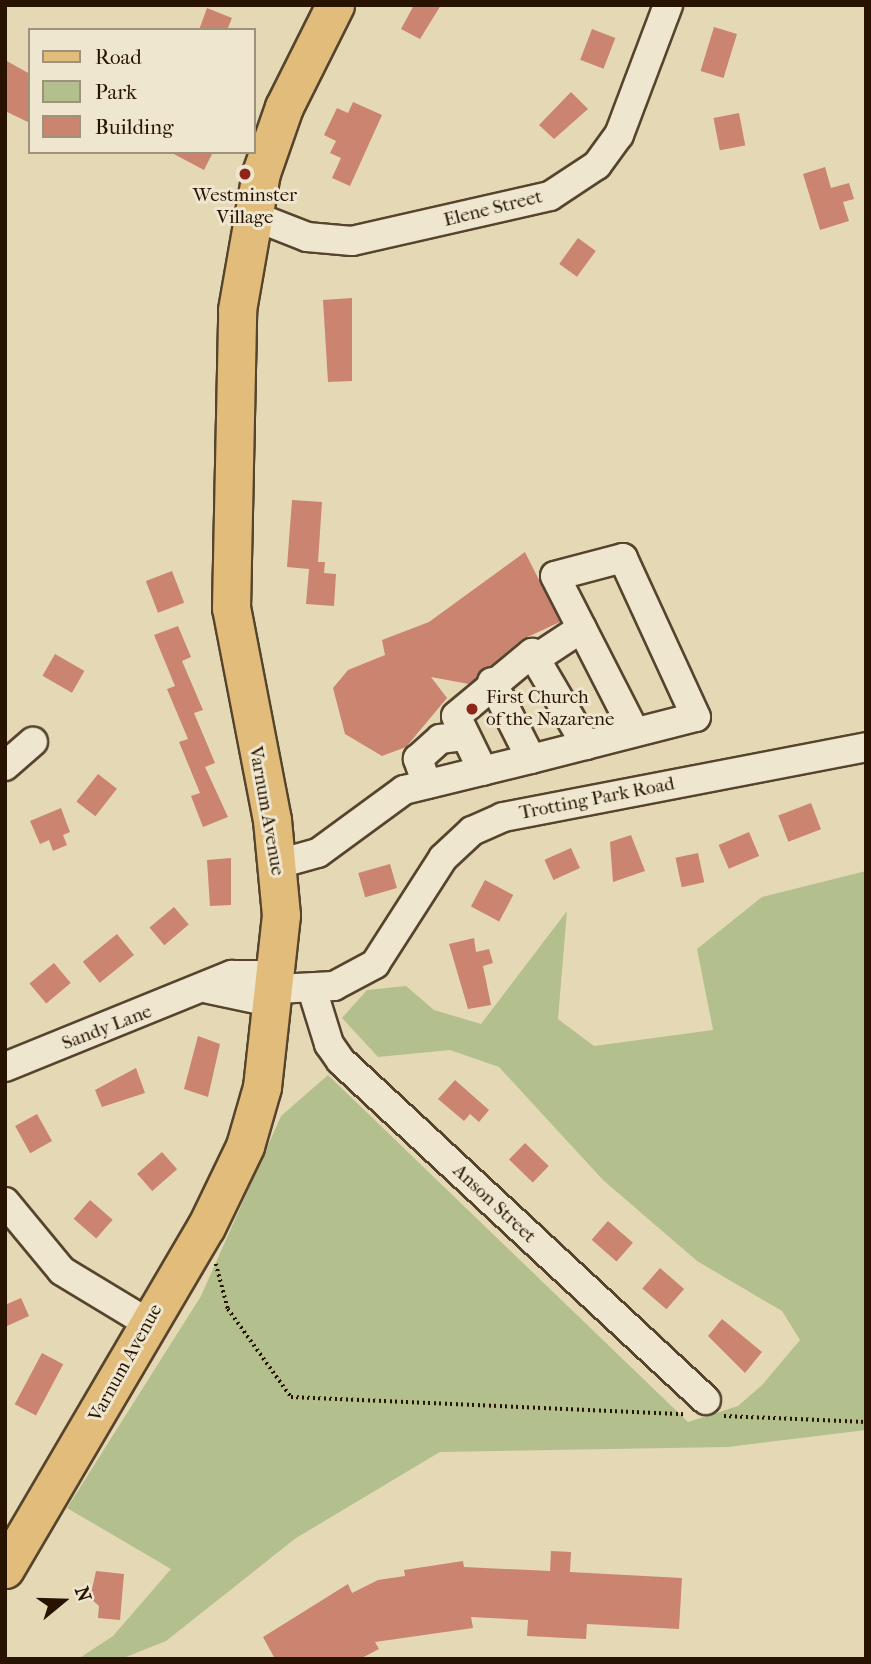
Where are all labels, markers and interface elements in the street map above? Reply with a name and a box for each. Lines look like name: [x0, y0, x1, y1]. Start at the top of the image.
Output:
legend: [28, 28, 256, 154]
text: Road: [95, 45, 142, 69]
text: Park: [95, 80, 137, 104]
text: Building: [95, 115, 173, 139]
marker: Westminster Village: [237, 166, 253, 182]
place label: Westminster Village: [193, 185, 297, 229]
street label: Elene Street: [441, 186, 545, 232]
place label: First Church of the Nazarene: [486, 687, 614, 731]
marker: First Church of the Nazarene: [464, 701, 480, 717]
street label: Varnum Avenue: [243, 745, 289, 877]
street label: Trotting Park Road: [517, 773, 677, 825]
street label: Sandy Lane: [59, 1000, 155, 1056]
street label: Anson Street: [448, 1160, 540, 1248]
street label: Varnum Avenue: [84, 1300, 168, 1426]
north arrow: [28, 1566, 98, 1636]
text: N: [70, 1584, 96, 1605]

